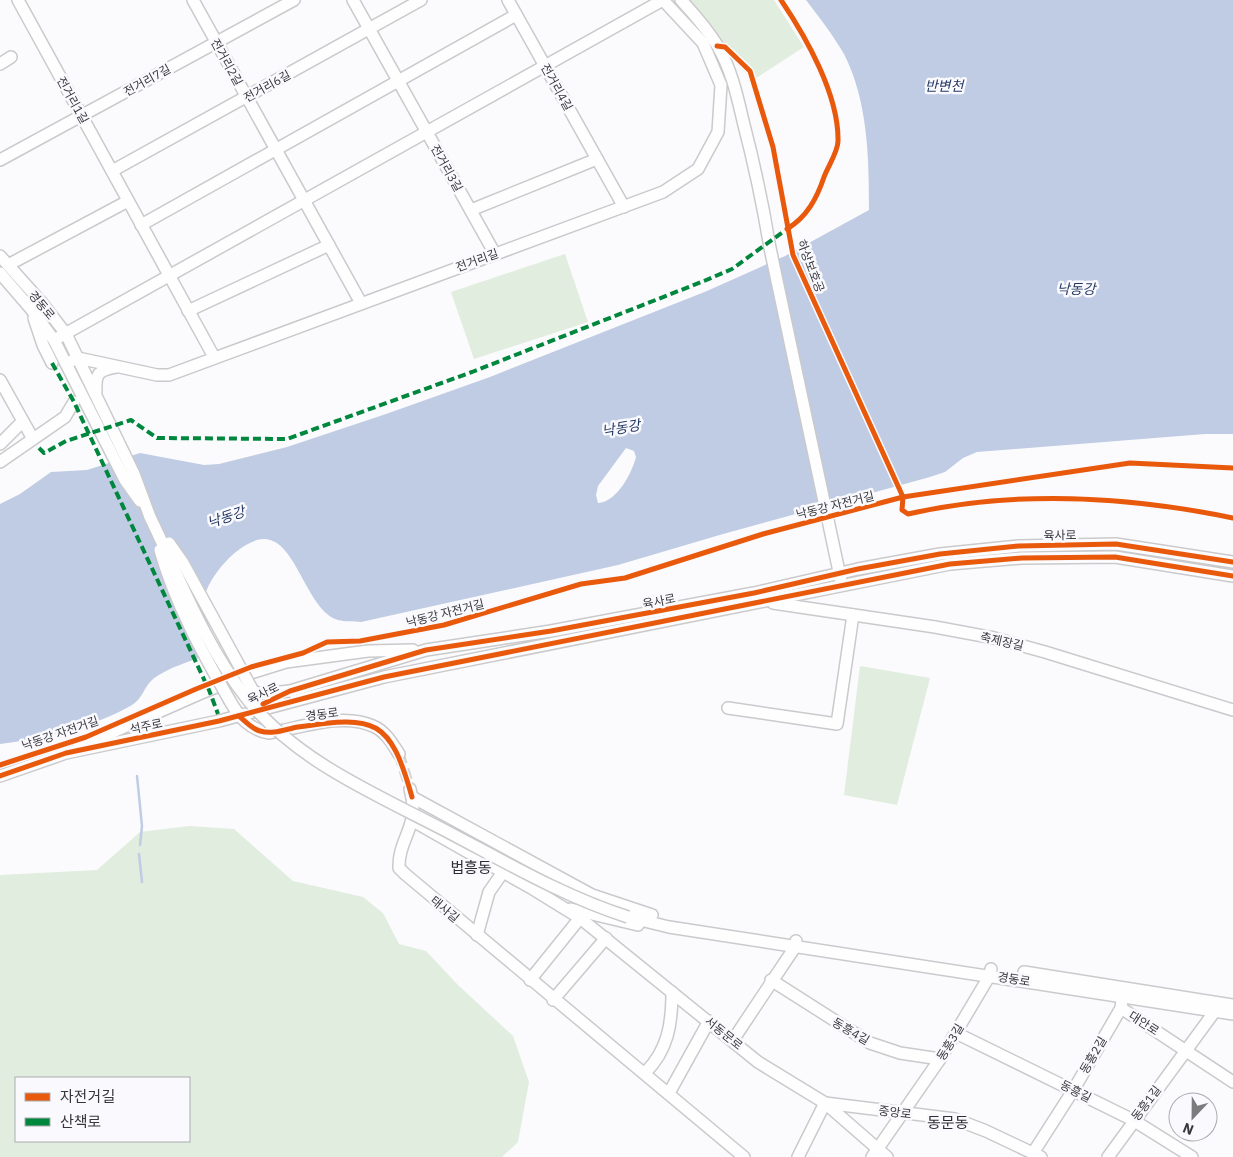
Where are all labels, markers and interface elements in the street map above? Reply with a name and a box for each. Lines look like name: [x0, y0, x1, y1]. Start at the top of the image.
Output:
street label: 전거리2길: [208, 36, 246, 88]
street label: 전거리7길: [121, 61, 173, 99]
street label: 전거리4길: [538, 61, 576, 113]
street label: 전거리6길: [241, 67, 293, 105]
street label: 전거리1길: [54, 74, 92, 126]
water label: 반변천: [925, 77, 964, 95]
street label: 전거리3길: [428, 142, 466, 194]
street label: 하상보호공: [794, 238, 828, 294]
street label: 전거리길: [454, 245, 500, 275]
water label: 낙동강: [1057, 280, 1097, 298]
street label: 경동로: [26, 287, 58, 323]
water label: 낙동강: [600, 415, 644, 440]
street label: 낙동강 자전거길: [794, 488, 876, 522]
water label: 낙동강: [205, 502, 249, 532]
street label: 육사로: [1043, 527, 1077, 543]
street label: 육사로: [641, 590, 677, 612]
street label: 낙동강 자전거길: [404, 596, 486, 630]
street label: 축제장길: [979, 629, 1025, 653]
street label: 육사로: [245, 679, 281, 707]
street label: 경동로: [305, 705, 339, 723]
street label: 낙동강 자전거길: [20, 713, 100, 753]
street label: 석주로: [128, 715, 164, 737]
district label: 법흥동: [450, 858, 492, 877]
street label: 태사길: [427, 893, 463, 925]
street label: 경동로: [996, 969, 1032, 989]
street label: 대안로: [1126, 1008, 1162, 1038]
street label: 서동문로: [702, 1013, 746, 1053]
street label: 동흥4길: [830, 1014, 872, 1048]
street label: 동흥3길: [933, 1021, 967, 1063]
street label: 동흥2길: [1076, 1034, 1110, 1076]
legend: [15, 1077, 190, 1142]
street label: 동흥길: [1058, 1077, 1094, 1105]
street label: 동흥1길: [1128, 1082, 1164, 1124]
text: 자전거길: [60, 1087, 115, 1106]
north arrow: [1168, 1092, 1218, 1142]
street label: 중앙로: [878, 1103, 912, 1121]
text: 산책로: [60, 1112, 101, 1131]
district label: 동문동: [927, 1113, 969, 1132]
text: N: [1180, 1119, 1196, 1139]

